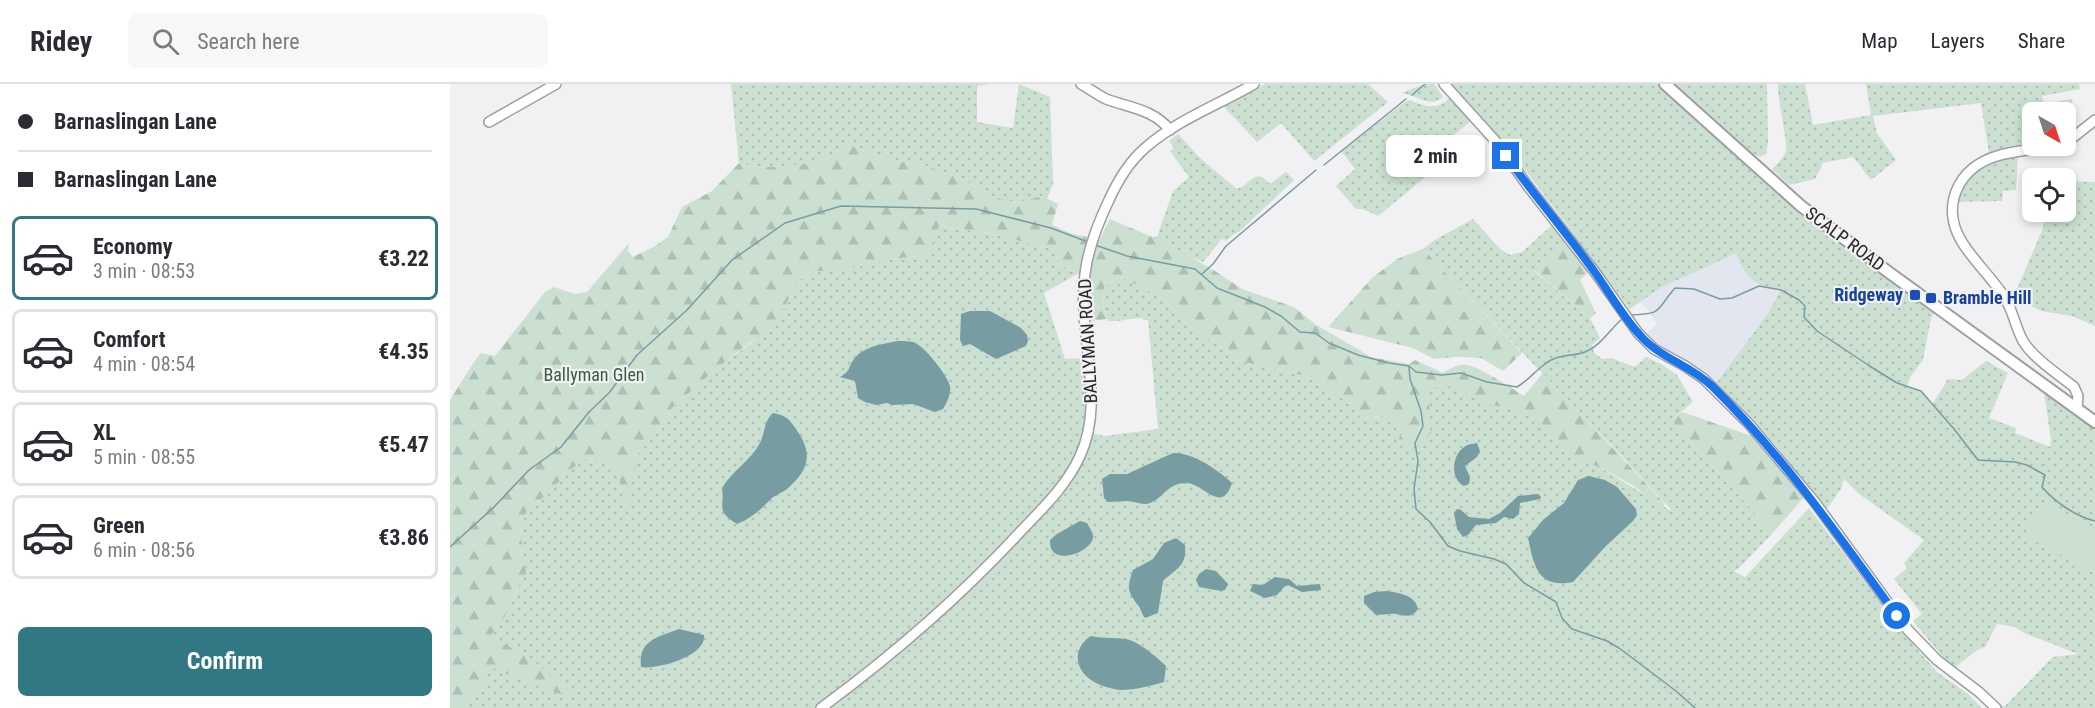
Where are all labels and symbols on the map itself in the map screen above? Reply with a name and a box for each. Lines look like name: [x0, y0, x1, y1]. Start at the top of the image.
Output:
north arrow: [2022, 102, 2076, 156]
callout: 2 min: [1386, 135, 1485, 177]
route end: [1492, 142, 1519, 169]
street label: SCALP ROAD: [1802, 202, 1889, 275]
street label: BALLYMAN ROAD: [1074, 278, 1101, 404]
place label: Ridgeway: [1834, 284, 1903, 305]
place label: Bramble Hill: [1943, 287, 2032, 308]
marker: Ridgeway: [1908, 288, 1922, 302]
marker: Bramble Hill: [1924, 291, 1938, 305]
park label: Ballyman Glen: [543, 364, 645, 385]
route start: [1883, 602, 1910, 629]

